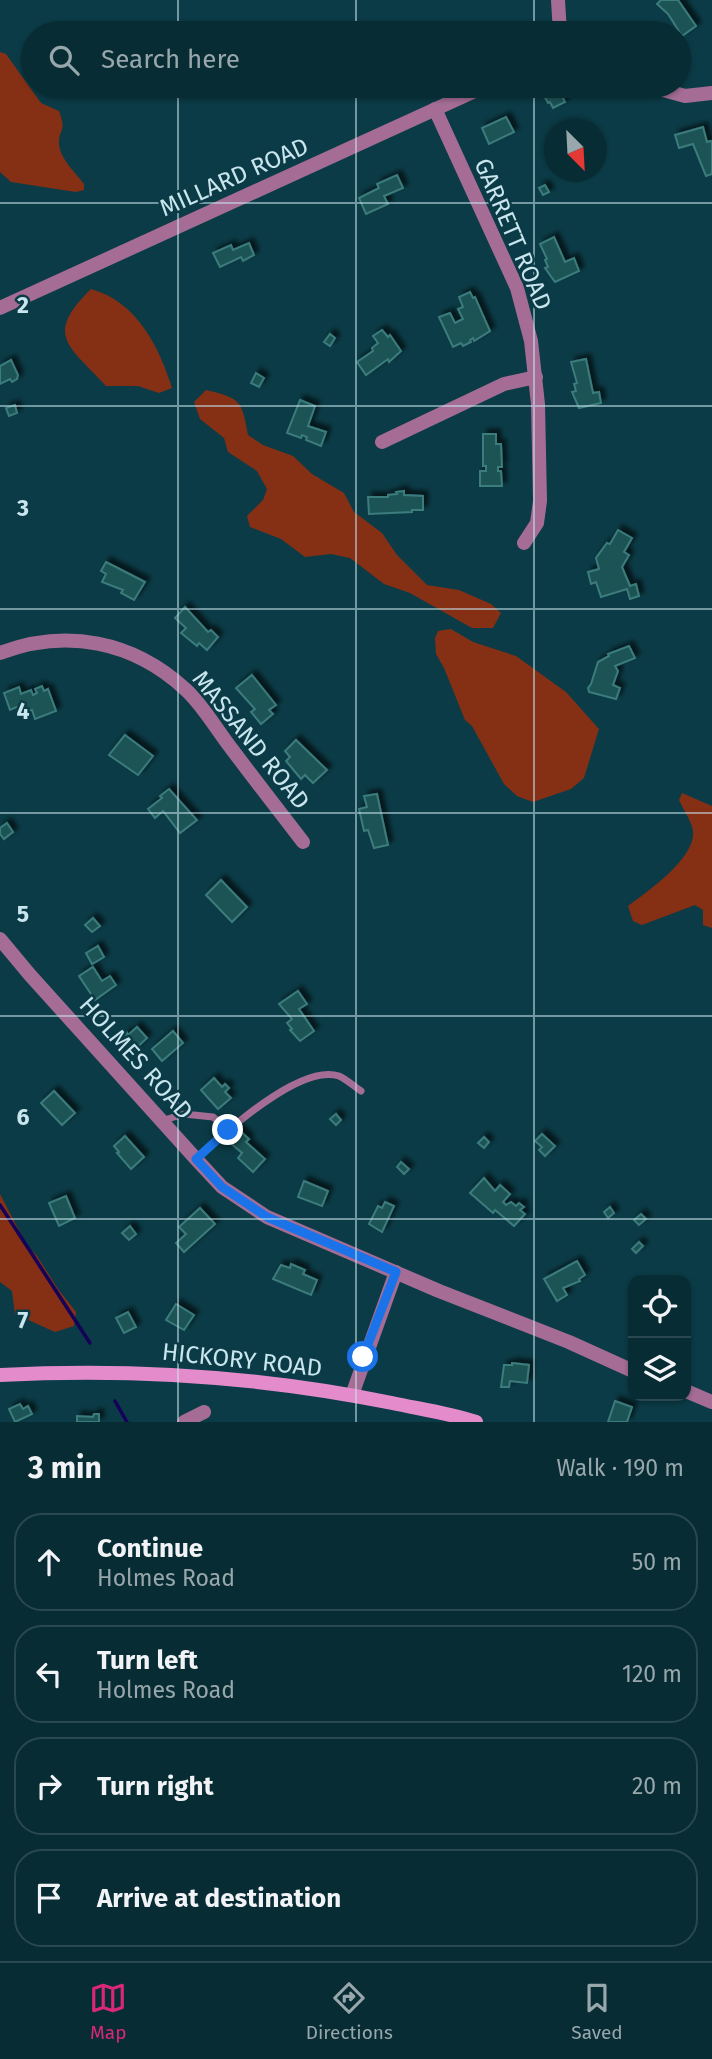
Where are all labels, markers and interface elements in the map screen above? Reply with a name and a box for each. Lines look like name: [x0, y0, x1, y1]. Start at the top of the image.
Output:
search box: [21, 21, 691, 98]
icon: search: [45, 41, 83, 79]
text: Search here: [101, 44, 240, 75]
north arrow: [544, 119, 607, 182]
street label: MILLARD ROAD: [155, 132, 313, 222]
street label: GARRETT ROAD: [468, 154, 558, 314]
text: 2: [17, 291, 29, 319]
text: 3: [16, 494, 29, 522]
street label: MASSAND ROAD: [187, 665, 315, 815]
text: 4: [17, 697, 30, 725]
text: 5: [17, 900, 29, 928]
street label: HOLMES ROAD: [74, 991, 198, 1125]
text: 6: [17, 1103, 30, 1131]
route end: [212, 1114, 243, 1145]
map controls: [628, 1275, 691, 1401]
button: locate: [628, 1275, 691, 1338]
text: 7: [18, 1306, 29, 1334]
street label: HICKORY ROAD: [161, 1338, 323, 1382]
button: layers: [628, 1338, 691, 1401]
route start: [347, 1341, 378, 1372]
text: 3 min: [28, 1450, 102, 1486]
text: Walk · 190 m: [557, 1454, 684, 1482]
text: Continue: [97, 1533, 203, 1564]
icon: ahead: [30, 1543, 68, 1581]
text: 50 m: [632, 1548, 682, 1576]
text: Holmes Road: [97, 1564, 235, 1592]
text: Turn left: [97, 1645, 198, 1676]
icon: left: [30, 1655, 68, 1693]
text: 120 m: [622, 1660, 682, 1688]
text: Holmes Road: [97, 1676, 235, 1704]
icon: right: [30, 1767, 68, 1805]
text: Turn right: [97, 1771, 214, 1802]
text: 20 m: [632, 1772, 682, 1800]
icon: arrive: [30, 1879, 68, 1917]
text: Arrive at destination: [97, 1883, 341, 1914]
tab: Map: [89, 1979, 127, 2044]
tab: Directions: [306, 1979, 393, 2044]
tab: Saved: [571, 1979, 623, 2044]

